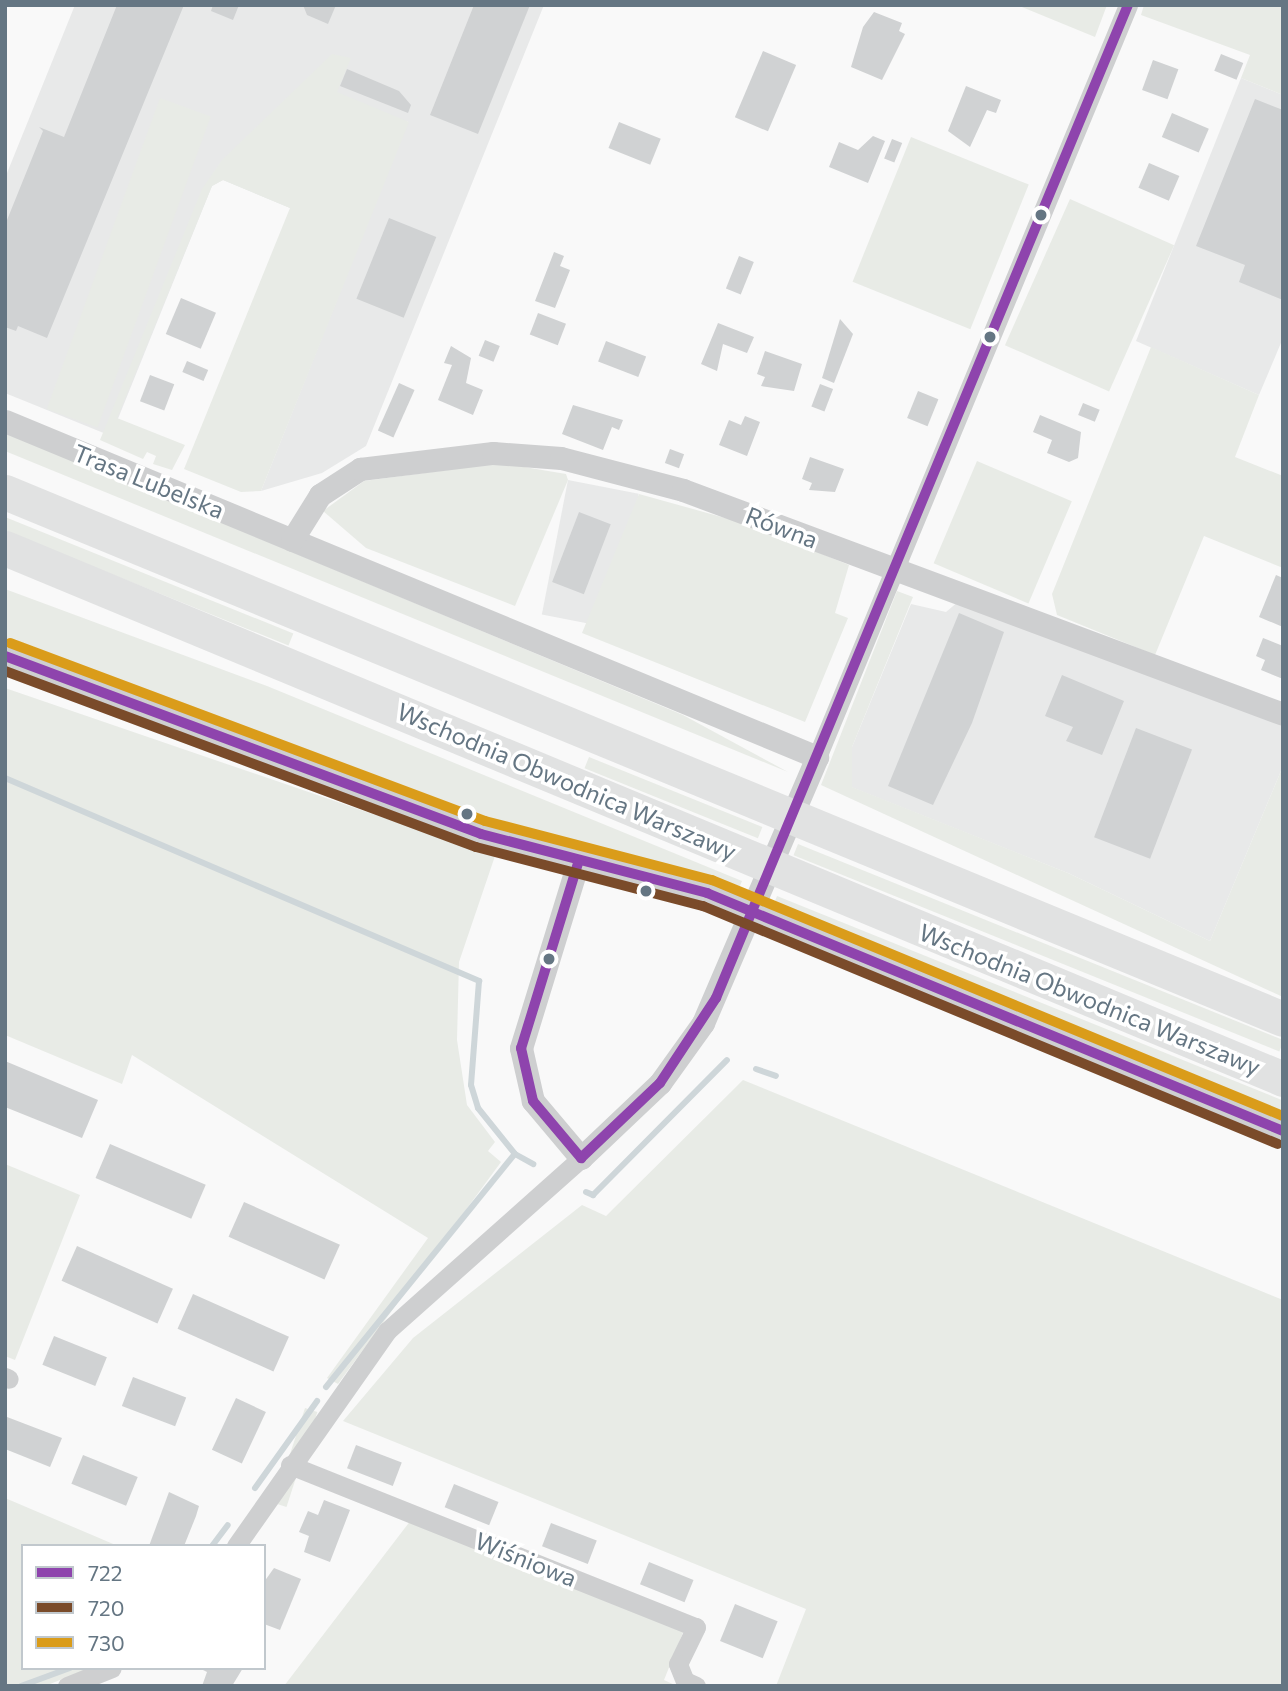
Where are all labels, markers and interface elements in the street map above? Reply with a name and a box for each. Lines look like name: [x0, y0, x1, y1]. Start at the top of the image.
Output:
unlabelled marker: [1034, 208, 1048, 222]
unlabelled marker: [983, 330, 997, 344]
street label: Trasa Lubelska: [69, 438, 229, 524]
street label: Równa: [742, 500, 822, 554]
street label: Wschodnia Obwodnica Warszawy: [393, 696, 741, 866]
unlabelled marker: [460, 807, 474, 821]
unlabelled marker: [639, 884, 653, 898]
street label: Wschodnia Obwodnica Warszawy: [915, 917, 1265, 1081]
unlabelled marker: [542, 952, 556, 966]
street label: Wiśniowa: [471, 1526, 581, 1592]
legend: [21, 1544, 266, 1670]
text: 722: [88, 1560, 122, 1585]
text: 720: [88, 1595, 124, 1620]
text: 730: [88, 1630, 125, 1655]

